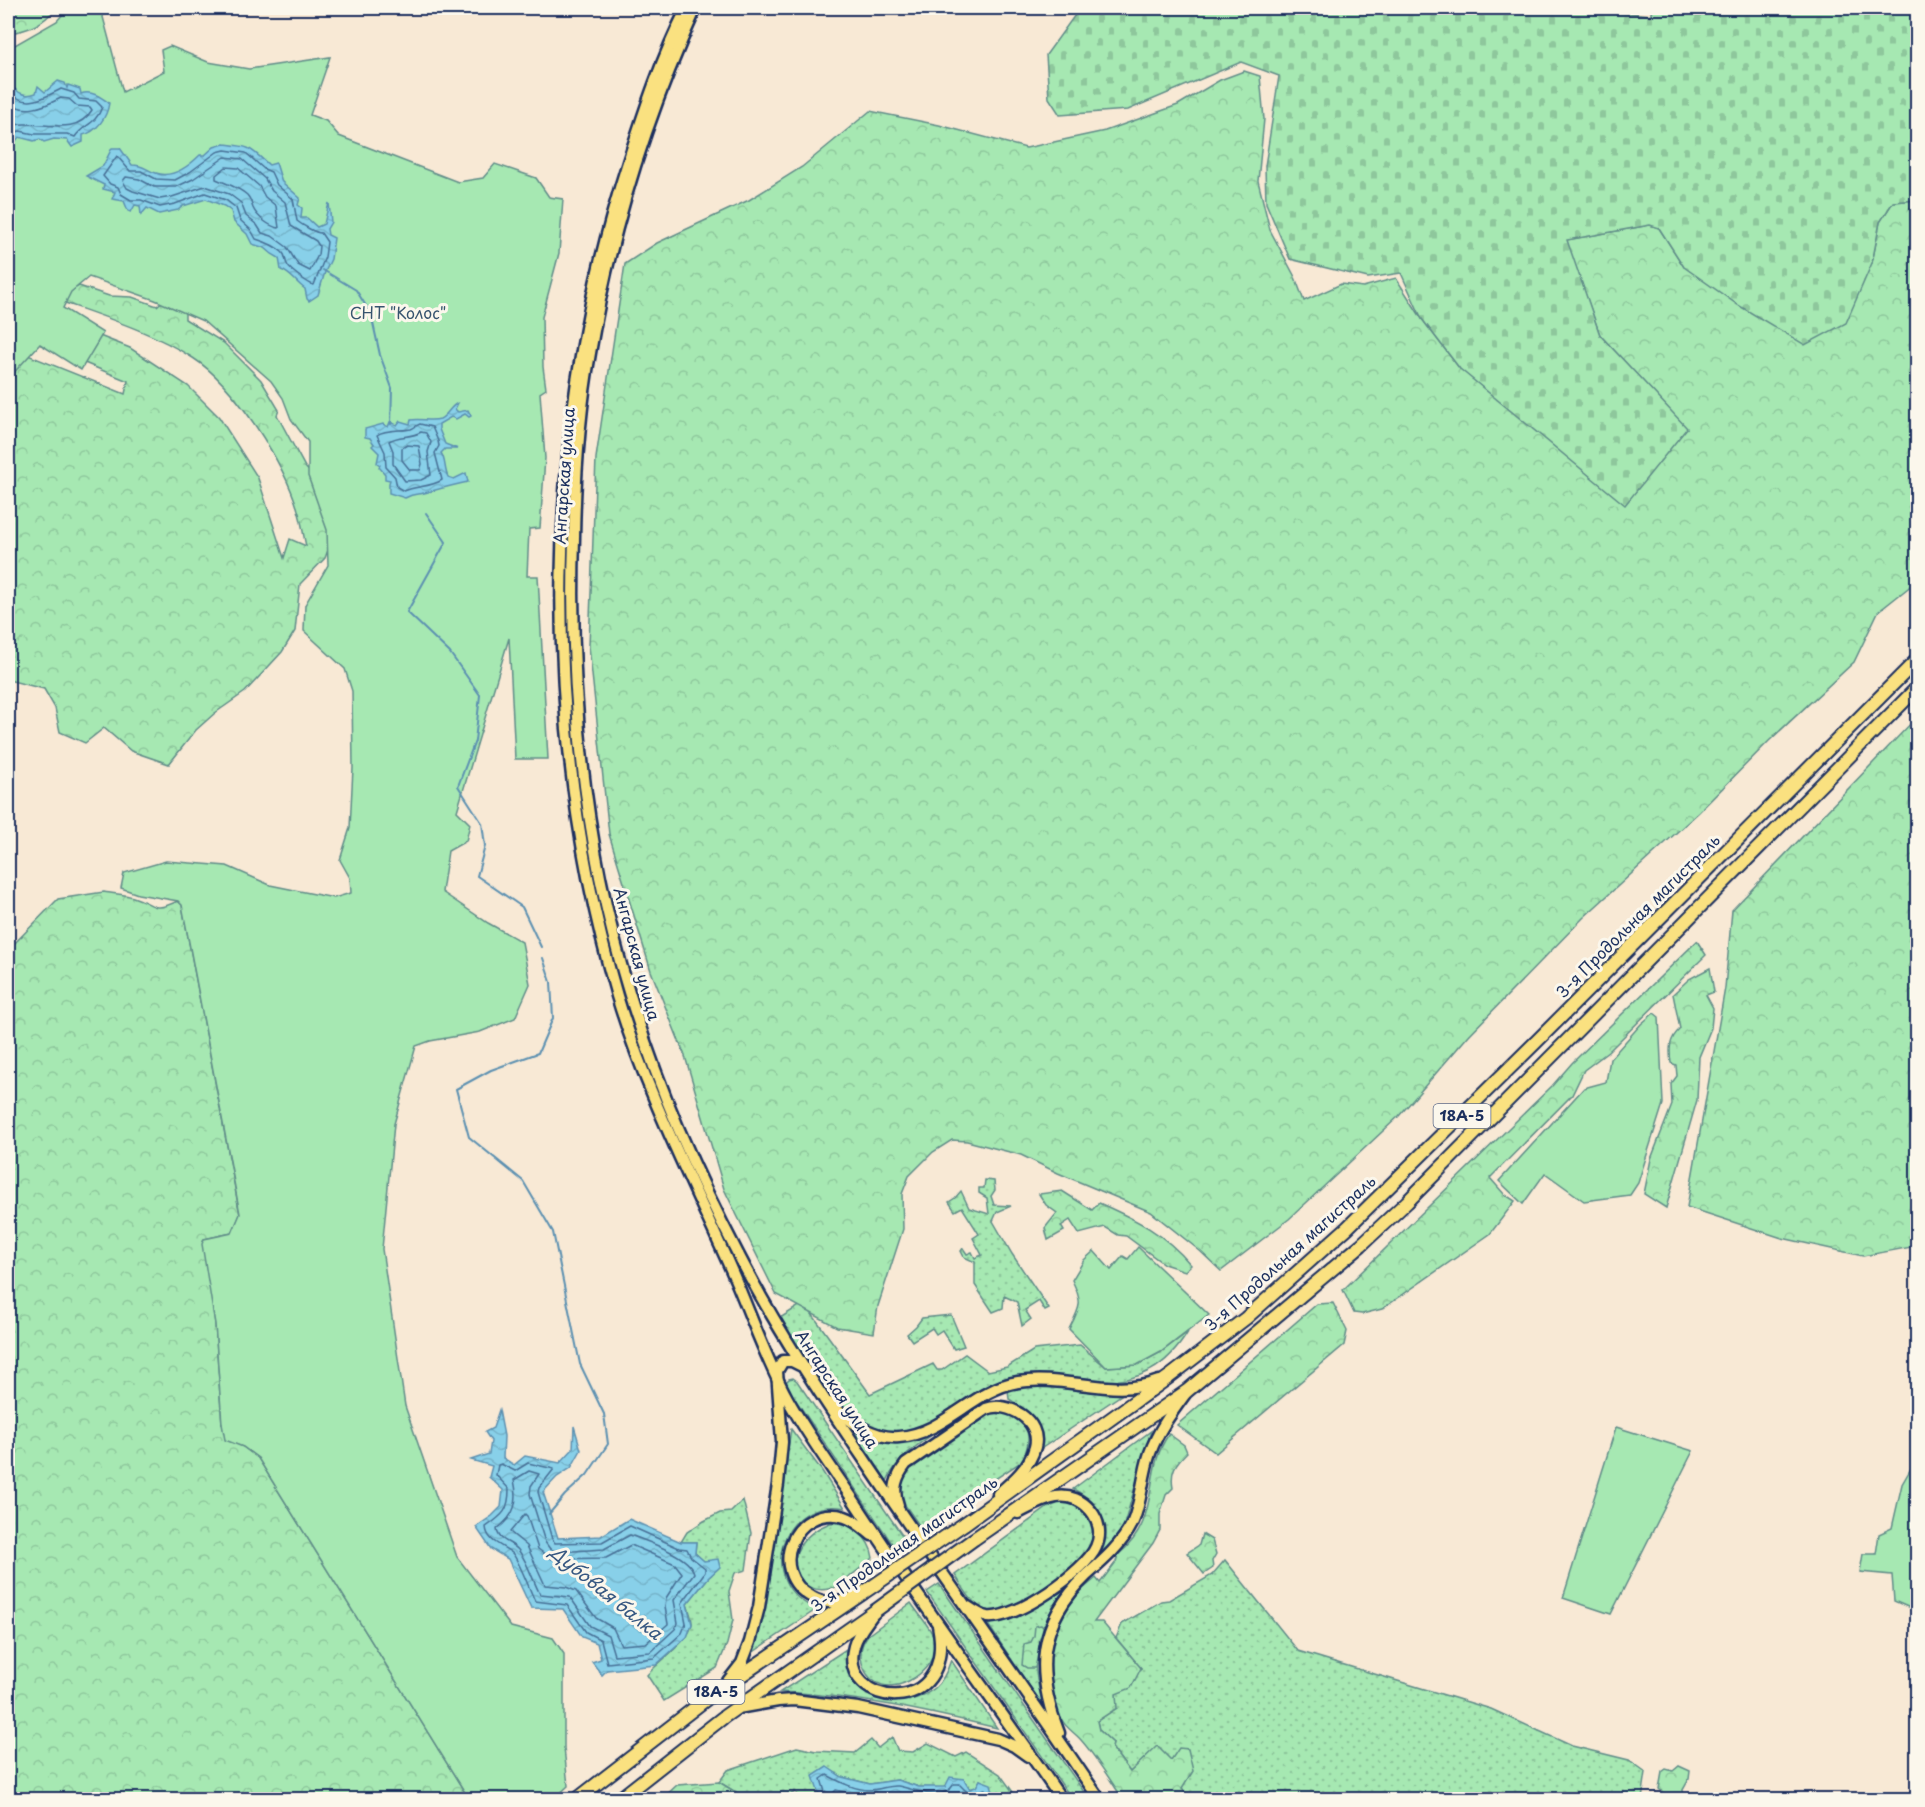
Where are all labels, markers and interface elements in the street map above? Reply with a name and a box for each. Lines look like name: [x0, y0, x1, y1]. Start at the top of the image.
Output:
park label: СНТ "Колос": [350, 300, 446, 324]
street label: Ангарская улица: [546, 407, 580, 545]
street label: 3-я Продольная магистраль: [1550, 828, 1725, 1003]
street label: Ангарская улица: [609, 884, 667, 1023]
road number: 18А-5: [1434, 1104, 1490, 1128]
street label: 3-я Продольная магистраль: [1198, 1169, 1380, 1336]
street label: Ангарская улица: [790, 1324, 885, 1452]
street label: 3-я Продольная магистраль: [805, 1469, 1002, 1617]
water label: Дубовая балка: [544, 1537, 669, 1646]
road number: 18А-5: [688, 1680, 744, 1704]

